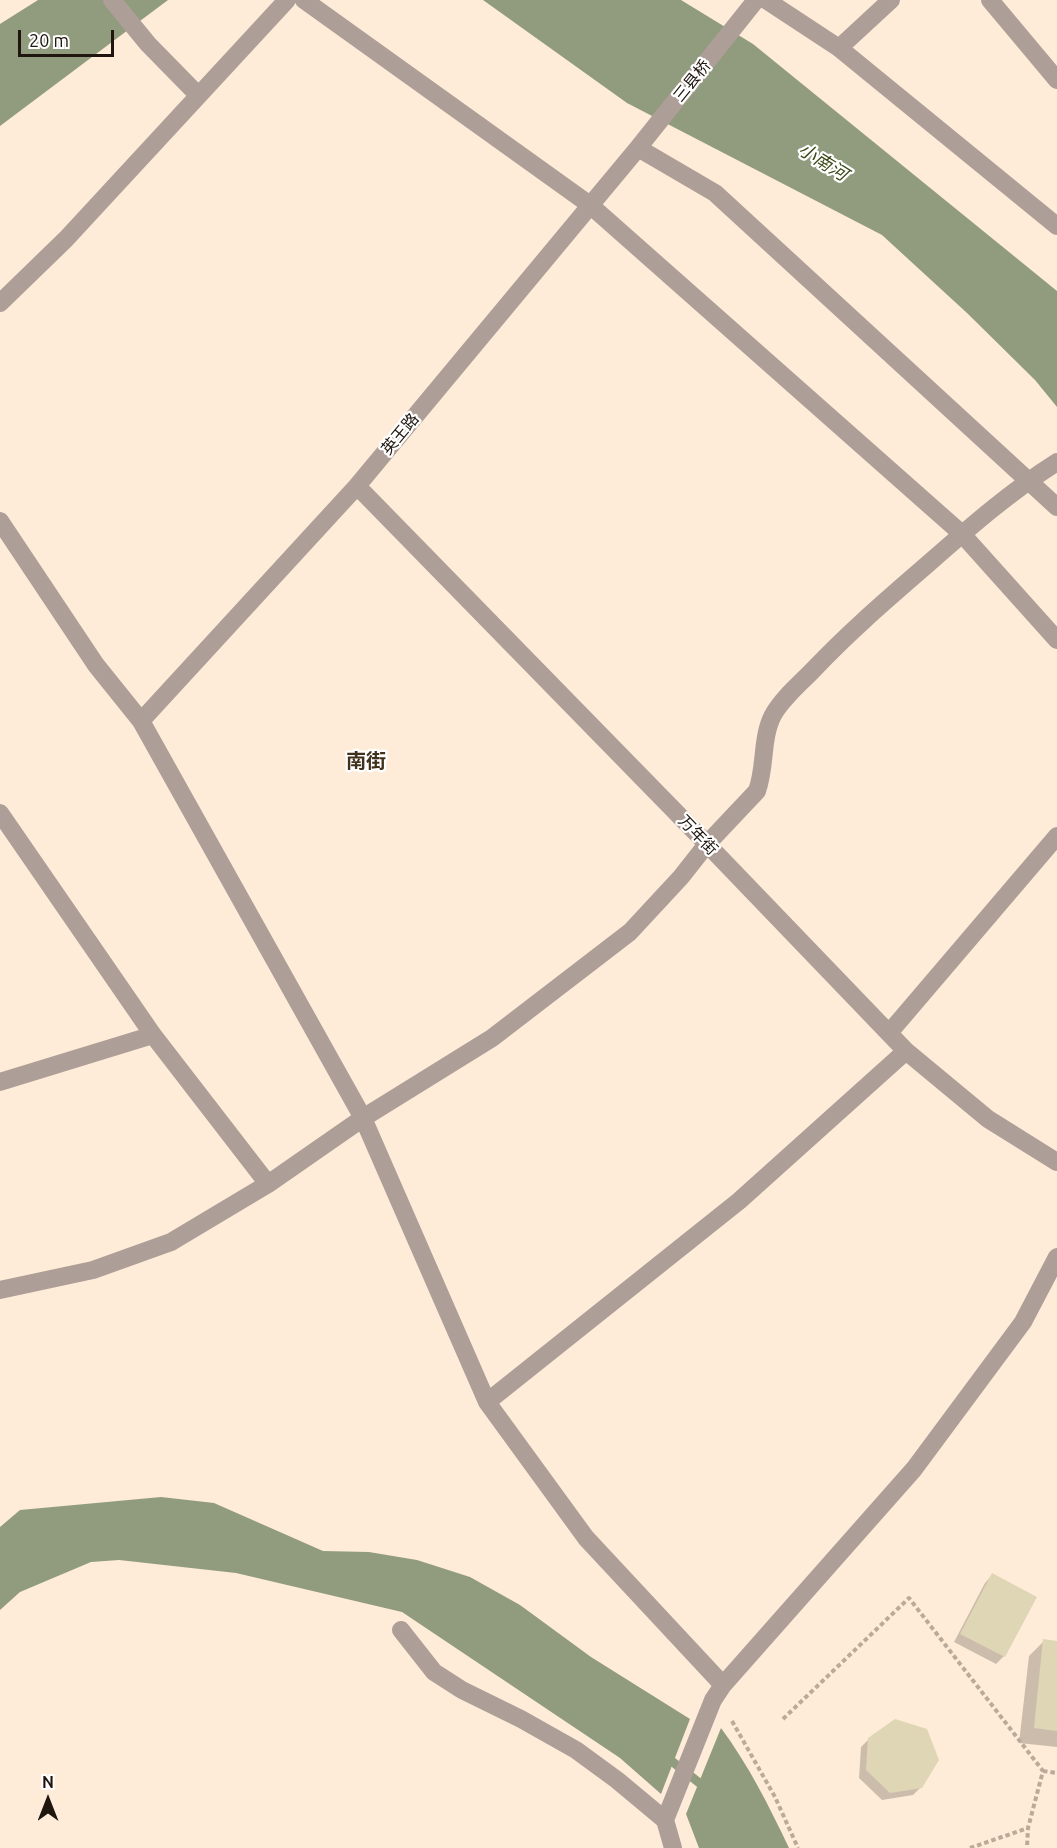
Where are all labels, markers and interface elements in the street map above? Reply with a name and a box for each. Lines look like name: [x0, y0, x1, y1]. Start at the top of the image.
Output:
scale bar: [21, 18, 117, 56]
text: 20 m: [29, 30, 69, 50]
street label: 三县桥: [669, 56, 715, 106]
water label: 小南河: [794, 139, 852, 185]
street label: 英王路: [377, 409, 423, 459]
district label: 南街: [346, 749, 386, 773]
street label: 万年街: [674, 811, 722, 859]
north arrow: [18, 1770, 78, 1830]
text: N: [42, 1773, 54, 1791]

